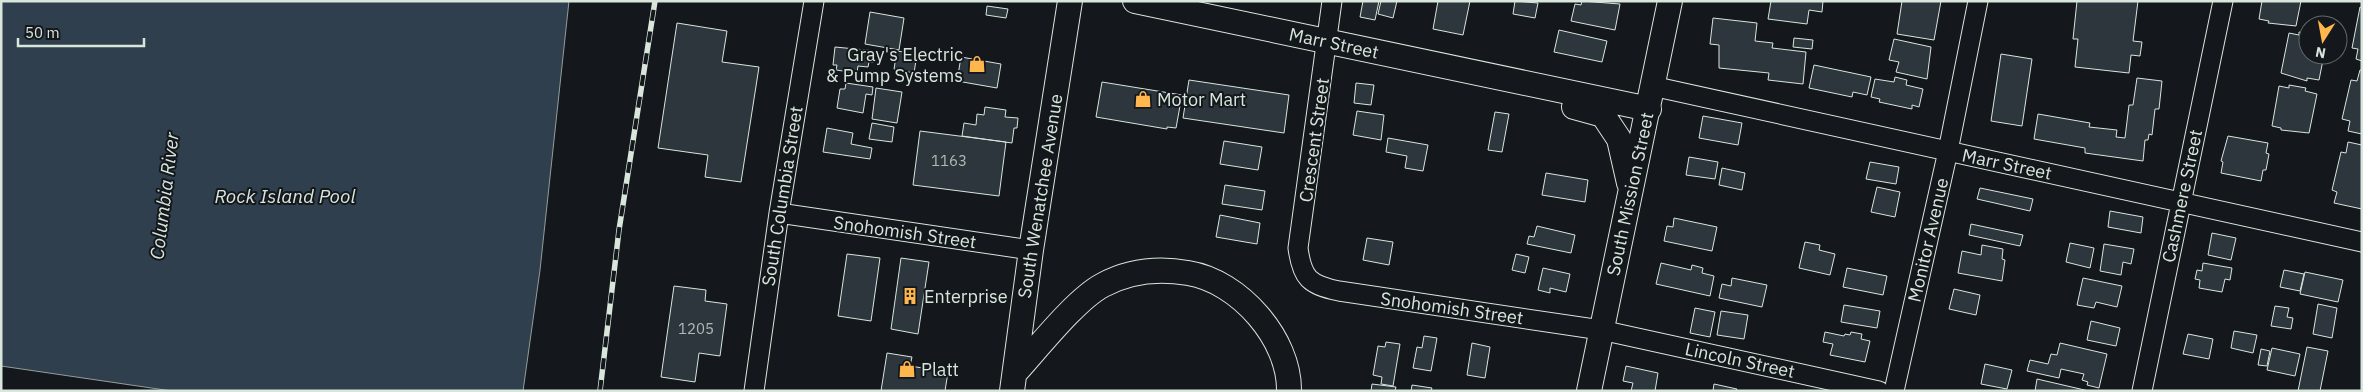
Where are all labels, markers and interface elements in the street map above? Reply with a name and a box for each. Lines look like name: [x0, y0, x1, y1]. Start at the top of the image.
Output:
scale bar: [18, 15, 144, 47]
north arrow: [2298, 15, 2348, 65]
street label: Marr Street: [1287, 22, 1381, 64]
text: 50 m: [25, 23, 60, 42]
place label: Gray's Electric & Pump Systems: [826, 43, 963, 87]
text: N: [2314, 43, 2327, 63]
shop icon: Gray's Electric & Pump Systems: [967, 54, 987, 74]
street label: Crescent Street: [1294, 76, 1334, 204]
place label: Motor Mart: [1157, 88, 1246, 111]
shop icon: Motor Mart: [1133, 89, 1153, 109]
street label: South Wenatchee Avenue: [1012, 92, 1068, 300]
street label: South Columbia Street: [756, 104, 808, 288]
street label: South Mission Street: [1601, 110, 1659, 278]
street label: Cashmere Street: [2157, 127, 2207, 265]
water label: Columbia River: [144, 130, 184, 261]
street label: Marr Street: [1960, 143, 2054, 185]
house number: 1163: [931, 151, 967, 170]
street label: Monitor Avenue: [1903, 176, 1953, 304]
water label: Rock Island Pool: [215, 184, 355, 208]
street label: Snohomish Street: [832, 211, 978, 253]
place label: Enterprise: [924, 285, 1008, 308]
building icon: Enterprise: [900, 286, 920, 306]
street label: Snohomish Street: [1379, 287, 1525, 329]
house number: 1205: [678, 319, 714, 338]
street label: Lincoln Street: [1683, 337, 1797, 383]
place label: Platt: [921, 358, 959, 381]
shop icon: Platt: [897, 359, 917, 379]

